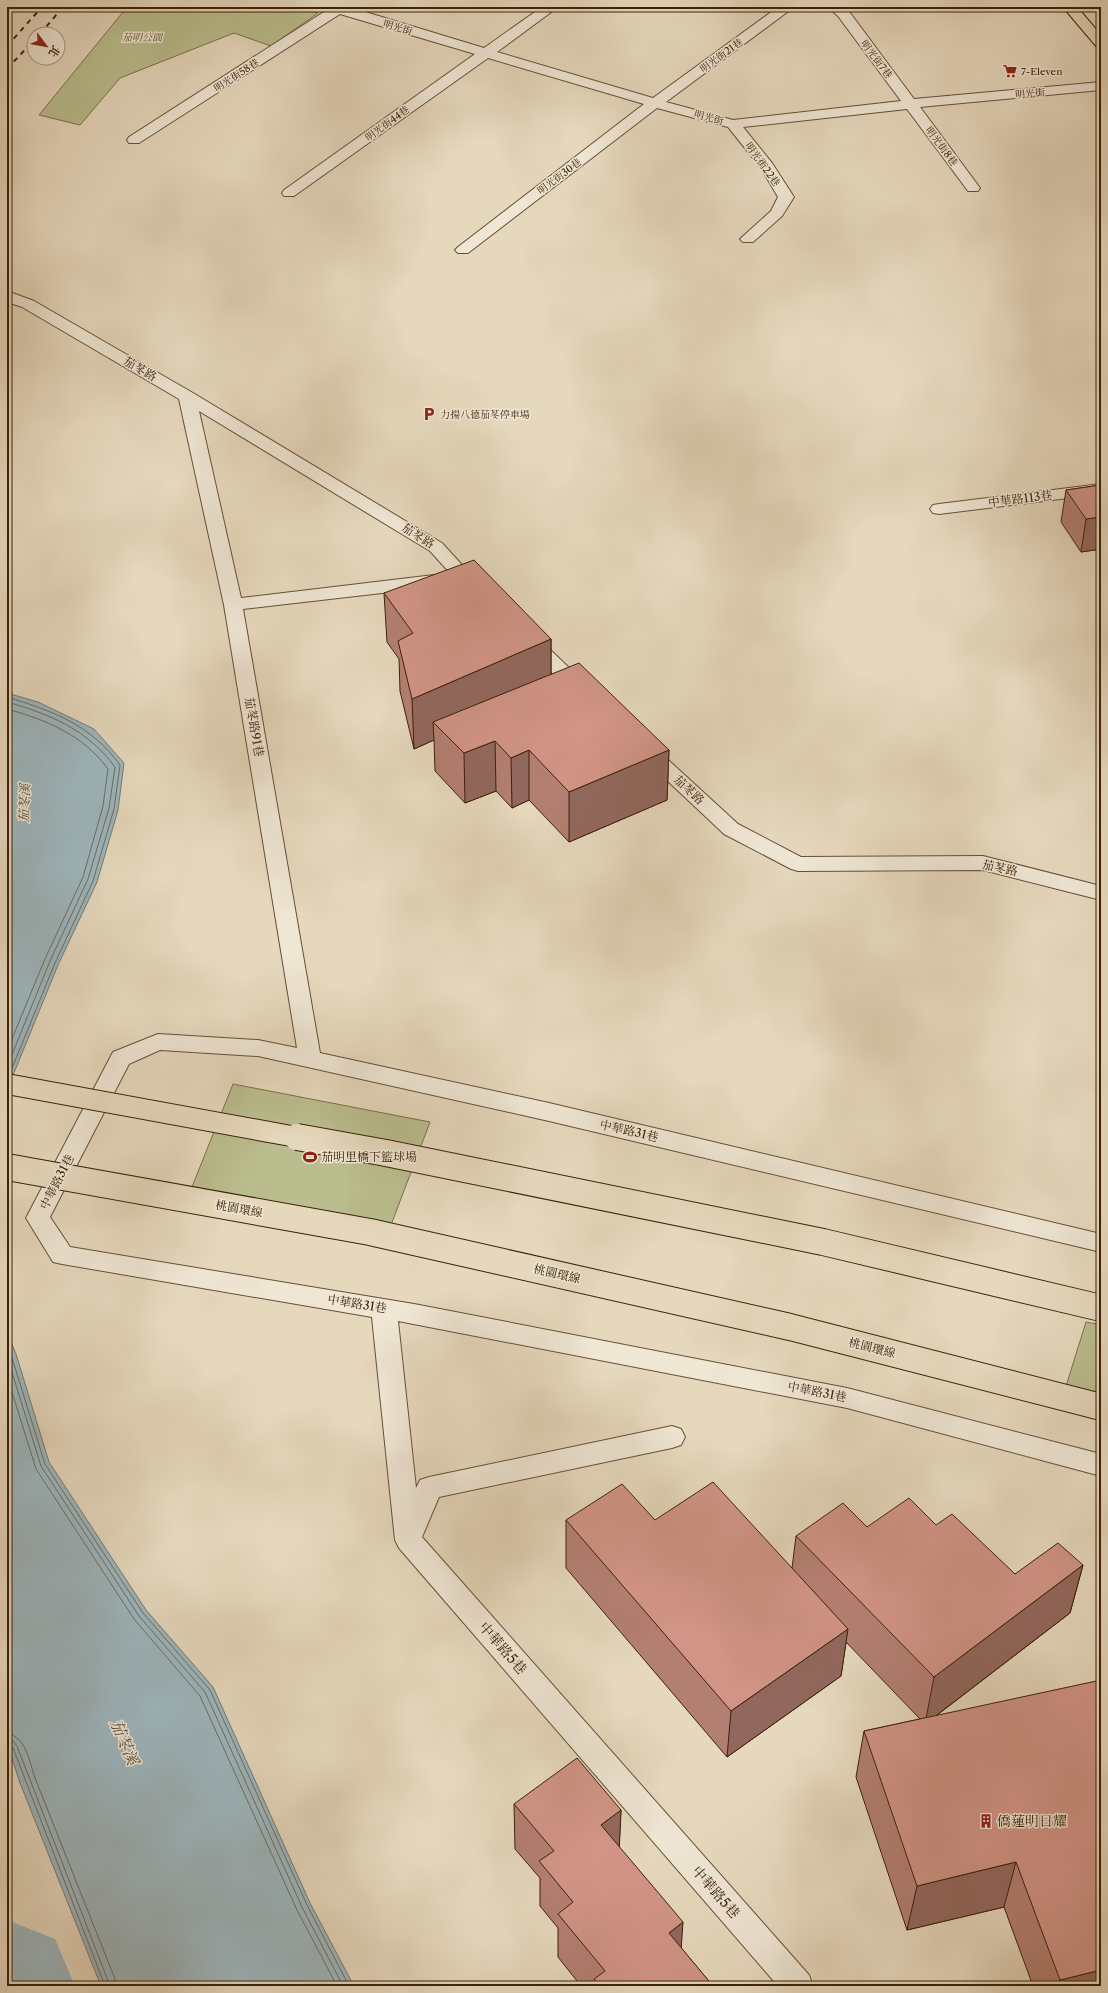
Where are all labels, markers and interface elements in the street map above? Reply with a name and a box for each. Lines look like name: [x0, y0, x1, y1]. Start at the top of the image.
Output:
street label: 明光街: [382, 17, 414, 38]
north arrow: [26, 26, 66, 66]
park label: 茄明公園: [122, 31, 164, 44]
street label: 明光街21巷: [697, 35, 745, 75]
street label: 明光街7巷: [858, 37, 895, 81]
text: 北: [46, 43, 63, 60]
street label: 明光街58巷: [211, 56, 261, 95]
supermarket icon: 7-Eleven: [1002, 63, 1018, 79]
place label: 7-Eleven: [1021, 65, 1063, 78]
street label: 明光街: [1015, 86, 1046, 101]
street label: 明光街44巷: [363, 103, 412, 144]
street label: 明光街: [693, 107, 725, 128]
street label: 明光街8巷: [923, 124, 961, 169]
street label: 明光街22巷: [742, 140, 783, 189]
street label: 明光街30巷: [535, 156, 584, 197]
street label: 茄苳路: [121, 353, 160, 384]
parking icon: 力揚八德茄苳停車場: [421, 406, 437, 422]
place label: 力揚八德茄苳停車場: [440, 408, 530, 421]
street label: 中華路113巷: [987, 487, 1053, 510]
street label: 茄苳路: [399, 520, 438, 551]
street label: 茄苳路91巷: [242, 696, 267, 758]
street label: 茄苳路: [671, 772, 708, 807]
water label: 茄苳溪: [15, 781, 33, 823]
street label: 茄苳路: [981, 856, 1019, 879]
street label: 中華路31巷: [598, 1116, 660, 1145]
sports icon: 茄明里橋下籃球場: [302, 1149, 318, 1165]
place label: 茄明里橋下籃球場: [321, 1149, 417, 1164]
street label: 中華路31巷: [36, 1152, 77, 1212]
street label: 桃園環線: [214, 1197, 264, 1220]
street label: 桃園環線: [532, 1261, 582, 1286]
street label: 中華路31巷: [326, 1291, 388, 1316]
street label: 桃園環線: [847, 1334, 897, 1361]
street label: 中華路31巷: [786, 1378, 848, 1405]
street label: 中華路5巷: [475, 1618, 531, 1678]
water label: 茄苳溪: [106, 1716, 144, 1770]
place label: 僑蓮明日耀: [997, 1812, 1067, 1830]
building icon: 僑蓮明日耀: [978, 1813, 994, 1829]
street label: 中華路5巷: [688, 1862, 744, 1922]

